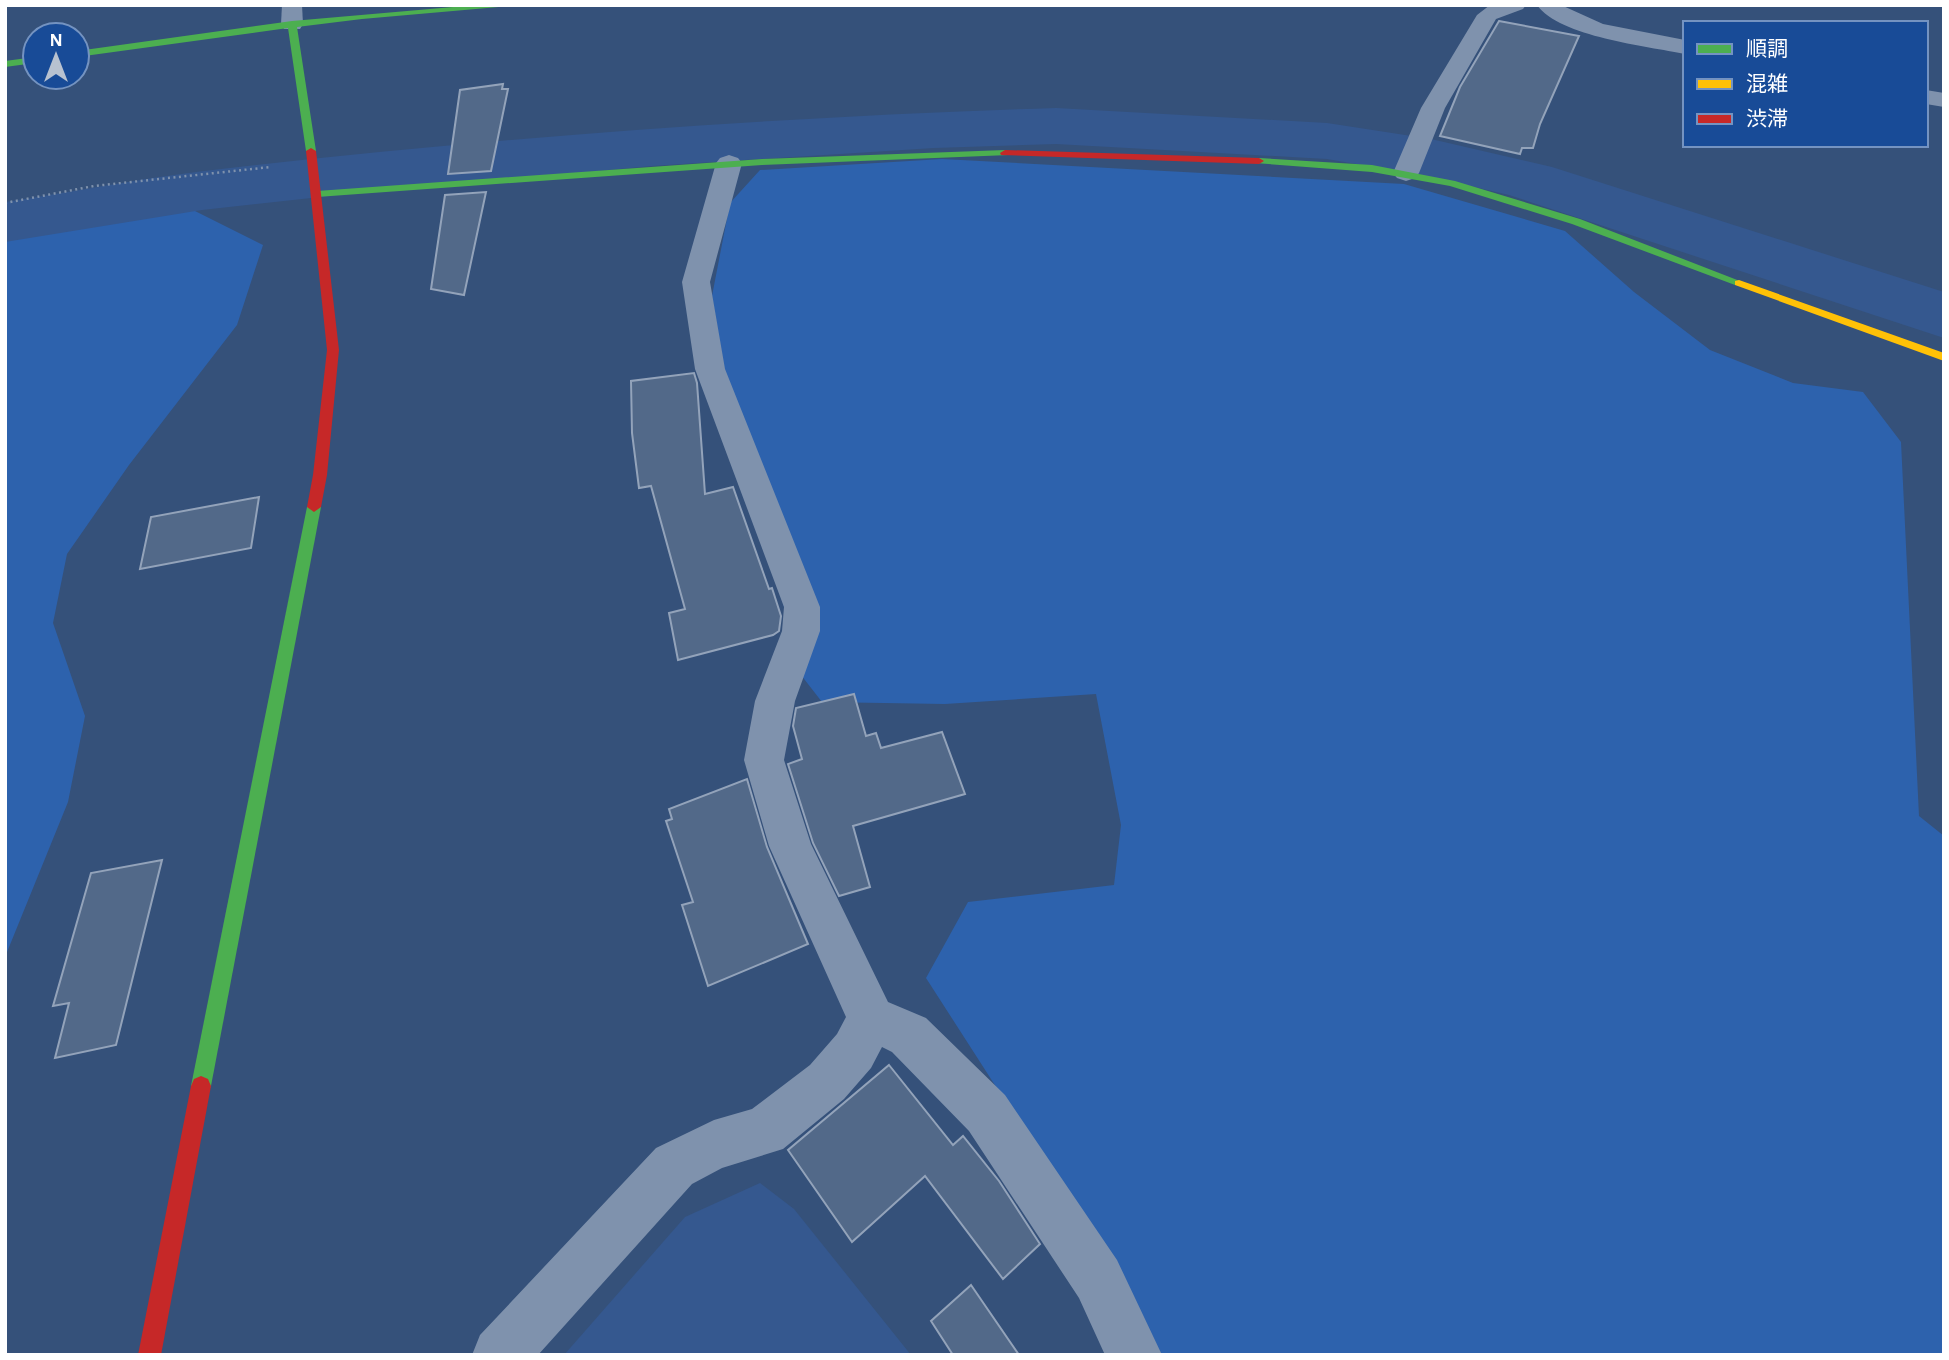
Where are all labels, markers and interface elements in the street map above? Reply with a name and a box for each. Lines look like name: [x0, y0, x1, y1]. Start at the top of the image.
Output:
north arrow: [21, 21, 91, 91]
legend: [1683, 21, 1928, 147]
text: N: [49, 31, 63, 50]
text: 順調: [1746, 38, 1788, 60]
text: 混雑: [1746, 73, 1788, 95]
text: 渋滞: [1746, 108, 1788, 130]

